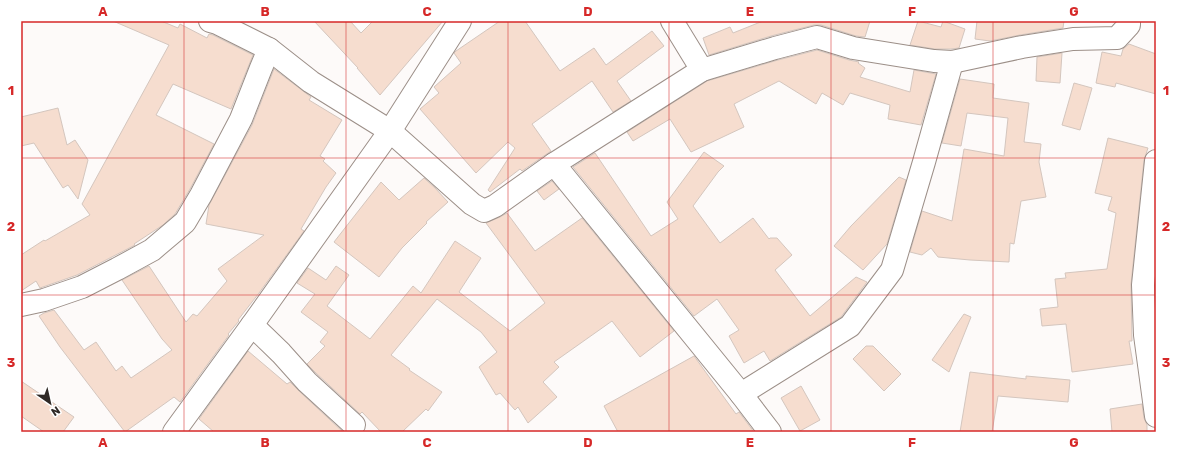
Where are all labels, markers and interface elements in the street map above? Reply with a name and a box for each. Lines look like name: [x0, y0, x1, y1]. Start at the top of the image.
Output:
text: A: [98, 4, 108, 19]
text: B: [260, 4, 270, 19]
text: C: [422, 4, 432, 19]
text: D: [583, 4, 593, 19]
text: E: [746, 4, 754, 19]
text: F: [908, 4, 916, 19]
text: G: [1069, 4, 1079, 19]
text: 1: [8, 83, 14, 98]
text: 1: [1163, 83, 1169, 98]
text: 2: [7, 219, 15, 234]
text: 2: [1162, 219, 1170, 234]
text: 3: [7, 355, 16, 370]
text: 3: [1162, 355, 1171, 370]
north arrow: [30, 383, 70, 423]
text: N: [48, 403, 62, 419]
text: A: [98, 435, 108, 450]
text: B: [260, 435, 270, 450]
text: C: [422, 435, 432, 450]
text: D: [583, 435, 593, 450]
text: E: [746, 435, 754, 450]
text: F: [908, 435, 916, 450]
text: G: [1069, 435, 1079, 450]

